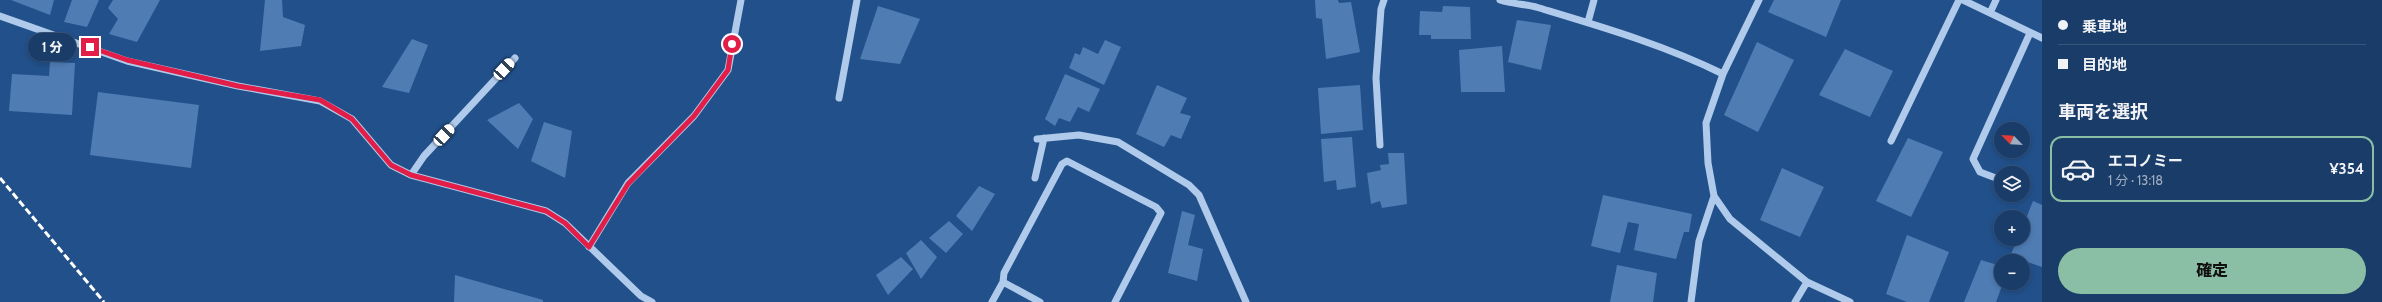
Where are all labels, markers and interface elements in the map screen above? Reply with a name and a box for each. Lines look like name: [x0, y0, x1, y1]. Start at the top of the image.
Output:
text: 乗車地: [2082, 18, 2127, 36]
callout: 1 分: [28, 33, 76, 61]
route start: [723, 35, 741, 53]
route end: [81, 38, 99, 56]
text: 1 分: [42, 39, 62, 55]
car: [491, 56, 517, 82]
text: 目的地: [2082, 56, 2127, 74]
text: 車両を選択: [2058, 101, 2148, 123]
car: [431, 122, 457, 148]
north arrow: [1994, 122, 2030, 158]
map controls: [1994, 122, 2030, 290]
icon: car: [2060, 151, 2096, 187]
text: エコノミー: [2108, 152, 2183, 170]
text: ¥354: [2329, 160, 2364, 178]
button: layers: [1994, 166, 2030, 202]
text: 1 分 · 13:18: [2108, 172, 2163, 188]
button: +: [1994, 210, 2030, 246]
button: 確定: [2058, 248, 2366, 294]
button: −: [1994, 254, 2030, 290]

